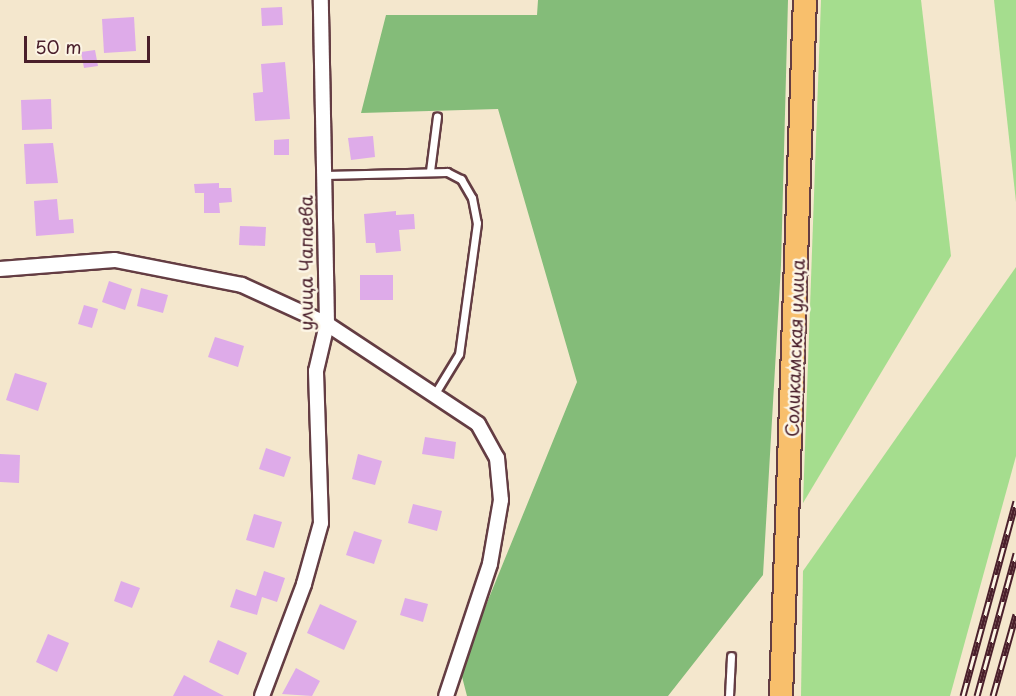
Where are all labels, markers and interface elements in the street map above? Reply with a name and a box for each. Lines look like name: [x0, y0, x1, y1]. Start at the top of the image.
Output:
scale bar: [27, 24, 153, 62]
text: 50 m: [35, 33, 82, 60]
street label: улица Чапаева: [295, 195, 317, 331]
street label: Соликамская улица: [781, 258, 809, 438]

